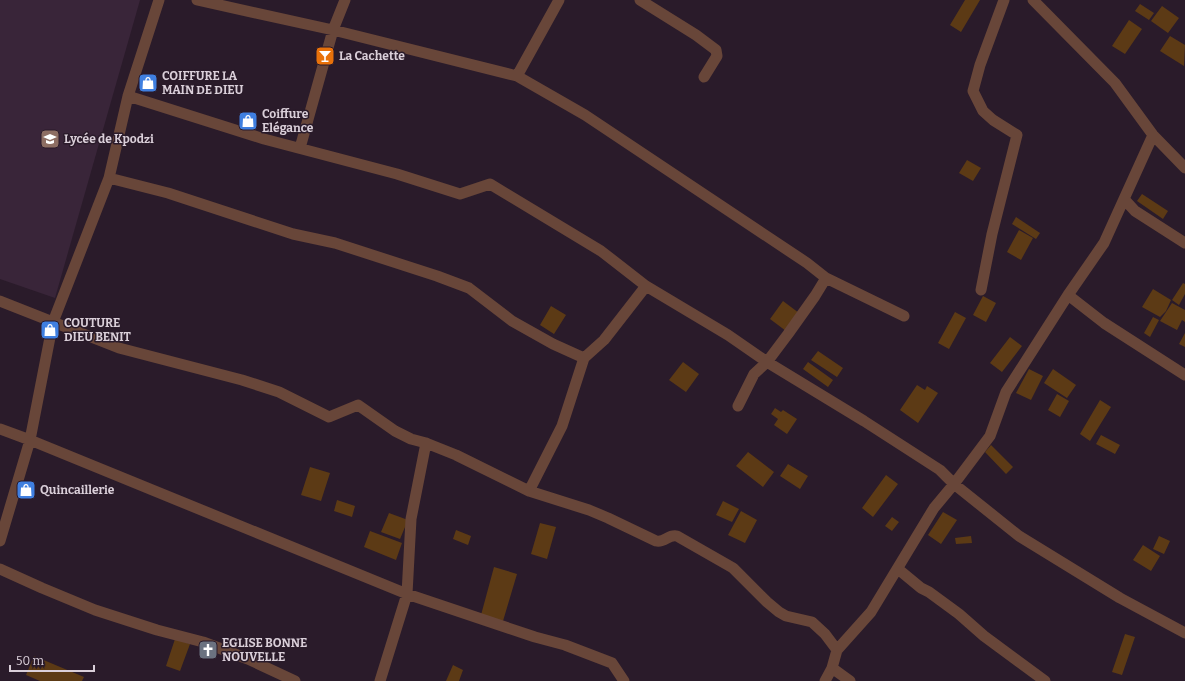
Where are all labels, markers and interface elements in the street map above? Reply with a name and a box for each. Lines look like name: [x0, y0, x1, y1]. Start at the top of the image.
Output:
bar icon: La Cachette: [314, 45, 336, 67]
place label: La Cachette: [339, 49, 405, 63]
place label: COIFFURE LA MAIN DE DIEU: [162, 69, 244, 97]
shop icon: COIFFURE LA MAIN DE DIEU: [137, 72, 159, 94]
place label: Coiffure Elégance: [262, 107, 314, 135]
shop icon: Coiffure Elégance: [237, 110, 259, 132]
school or university icon: Lycée de Kpodzi: [39, 128, 61, 150]
place label: Lycée de Kpodzi: [64, 132, 154, 146]
place label: COUTURE DIEU BENIT: [64, 316, 131, 344]
shop icon: COUTURE DIEU BENIT: [39, 319, 61, 341]
shop icon: Quincaillerie: [15, 479, 37, 501]
place label: Quincaillerie: [40, 483, 115, 497]
place label: EGLISE BONNE NOUVELLE: [222, 636, 307, 664]
church icon: EGLISE BONNE NOUVELLE: [197, 639, 219, 661]
scale bar: [10, 647, 94, 673]
text: 50 m: [16, 654, 45, 668]

